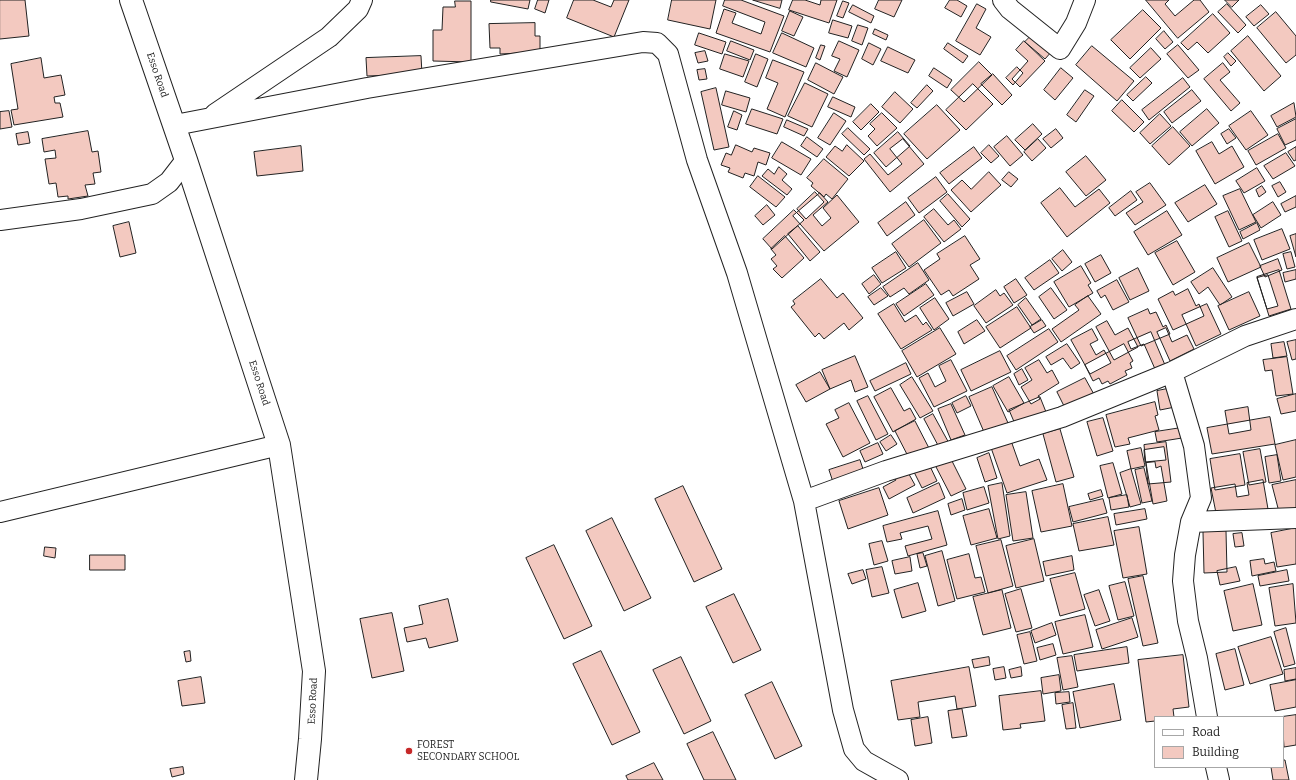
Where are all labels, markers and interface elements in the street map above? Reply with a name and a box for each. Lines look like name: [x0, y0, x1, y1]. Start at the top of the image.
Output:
street label: Esso Road: [144, 51, 170, 99]
street label: Esso Road: [246, 359, 272, 407]
street label: Esso Road: [306, 677, 320, 725]
legend: [1154, 716, 1284, 768]
text: Road: [1192, 725, 1220, 739]
place label: FOREST SECONDARY SCHOOL: [417, 739, 519, 762]
text: Building: [1192, 745, 1239, 759]
marker: FOREST SECONDARY SCHOOL: [404, 746, 414, 756]

